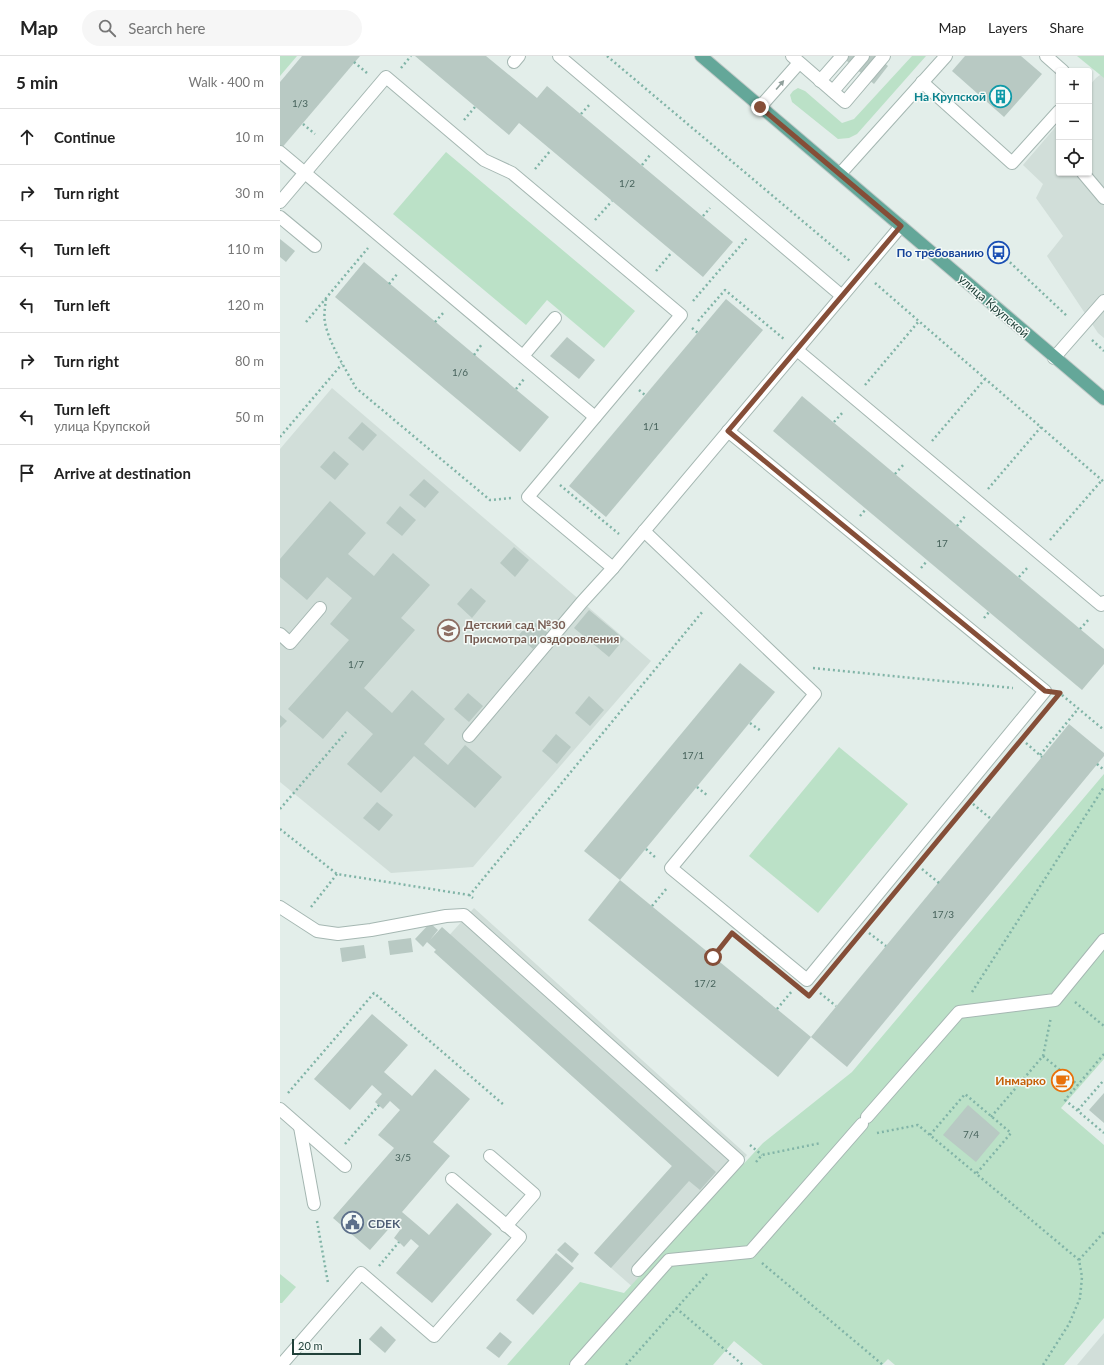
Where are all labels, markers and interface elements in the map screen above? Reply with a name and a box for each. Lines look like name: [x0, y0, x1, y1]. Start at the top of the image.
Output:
search box: [82, 10, 362, 46]
text: Map: [20, 16, 58, 39]
icon: search: [96, 17, 118, 39]
text: Search here: [128, 19, 206, 37]
text: Map: [938, 19, 966, 36]
text: Layers: [988, 19, 1028, 36]
text: Share: [1050, 19, 1084, 36]
map controls: [1056, 68, 1092, 176]
button: +: [1056, 68, 1092, 104]
text: 5 min: [16, 72, 58, 93]
text: Walk · 400 m: [188, 74, 264, 90]
one-way arrow: [775, 79, 784, 90]
building icon: На Крупской: [988, 83, 1014, 109]
place label: На Крупской: [914, 89, 986, 104]
house number: 1/3: [292, 97, 308, 109]
route end: [751, 98, 769, 116]
button: −: [1056, 104, 1092, 140]
icon: ahead: [16, 126, 38, 148]
text: Continue: [54, 128, 115, 146]
text: 10 m: [235, 129, 264, 145]
button: locate: [1056, 140, 1092, 176]
house number: 1/2: [619, 177, 635, 189]
icon: right: [16, 182, 38, 204]
text: Turn right: [54, 184, 119, 202]
text: 30 m: [235, 185, 264, 201]
icon: left: [16, 238, 38, 260]
bus stop icon: По требованию: [986, 239, 1012, 265]
text: Turn left: [54, 240, 110, 258]
text: 110 m: [227, 241, 264, 257]
place label: По требованию: [896, 245, 984, 260]
street label: улица Крупской: [956, 271, 1032, 341]
icon: left: [16, 294, 38, 316]
text: Turn left: [54, 296, 110, 314]
text: 120 m: [227, 297, 264, 313]
icon: right: [16, 350, 38, 372]
text: Turn right: [54, 352, 119, 370]
text: 80 m: [235, 353, 264, 369]
house number: 1/6: [452, 366, 468, 378]
text: Turn left: [54, 400, 110, 418]
icon: left: [16, 406, 38, 428]
text: 50 m: [235, 409, 264, 425]
text: улица Крупской: [54, 418, 150, 434]
house number: 1/1: [643, 420, 659, 432]
icon: arrive: [16, 462, 38, 484]
text: Arrive at destination: [54, 464, 191, 482]
house number: 17: [936, 537, 948, 549]
place label: Детский сад №30 Присмотра и оздоровления: [464, 617, 619, 646]
school or university icon: Детский сад №30 Присмотра и оздоровления: [435, 618, 461, 644]
house number: 1/7: [348, 658, 364, 670]
house number: 17/1: [682, 749, 704, 761]
house number: 17/3: [932, 908, 954, 920]
route start: [704, 948, 722, 966]
house number: 17/2: [694, 977, 716, 989]
cafe icon: Инмарко: [1049, 1067, 1075, 1093]
place label: Инмарко: [995, 1073, 1046, 1088]
house number: 7/4: [963, 1128, 979, 1140]
house number: 3/5: [395, 1151, 411, 1163]
public building icon: CDEK: [339, 1210, 365, 1236]
place label: CDEK: [368, 1216, 401, 1231]
scale bar: [292, 1337, 361, 1356]
text: 20 m: [298, 1339, 323, 1352]

